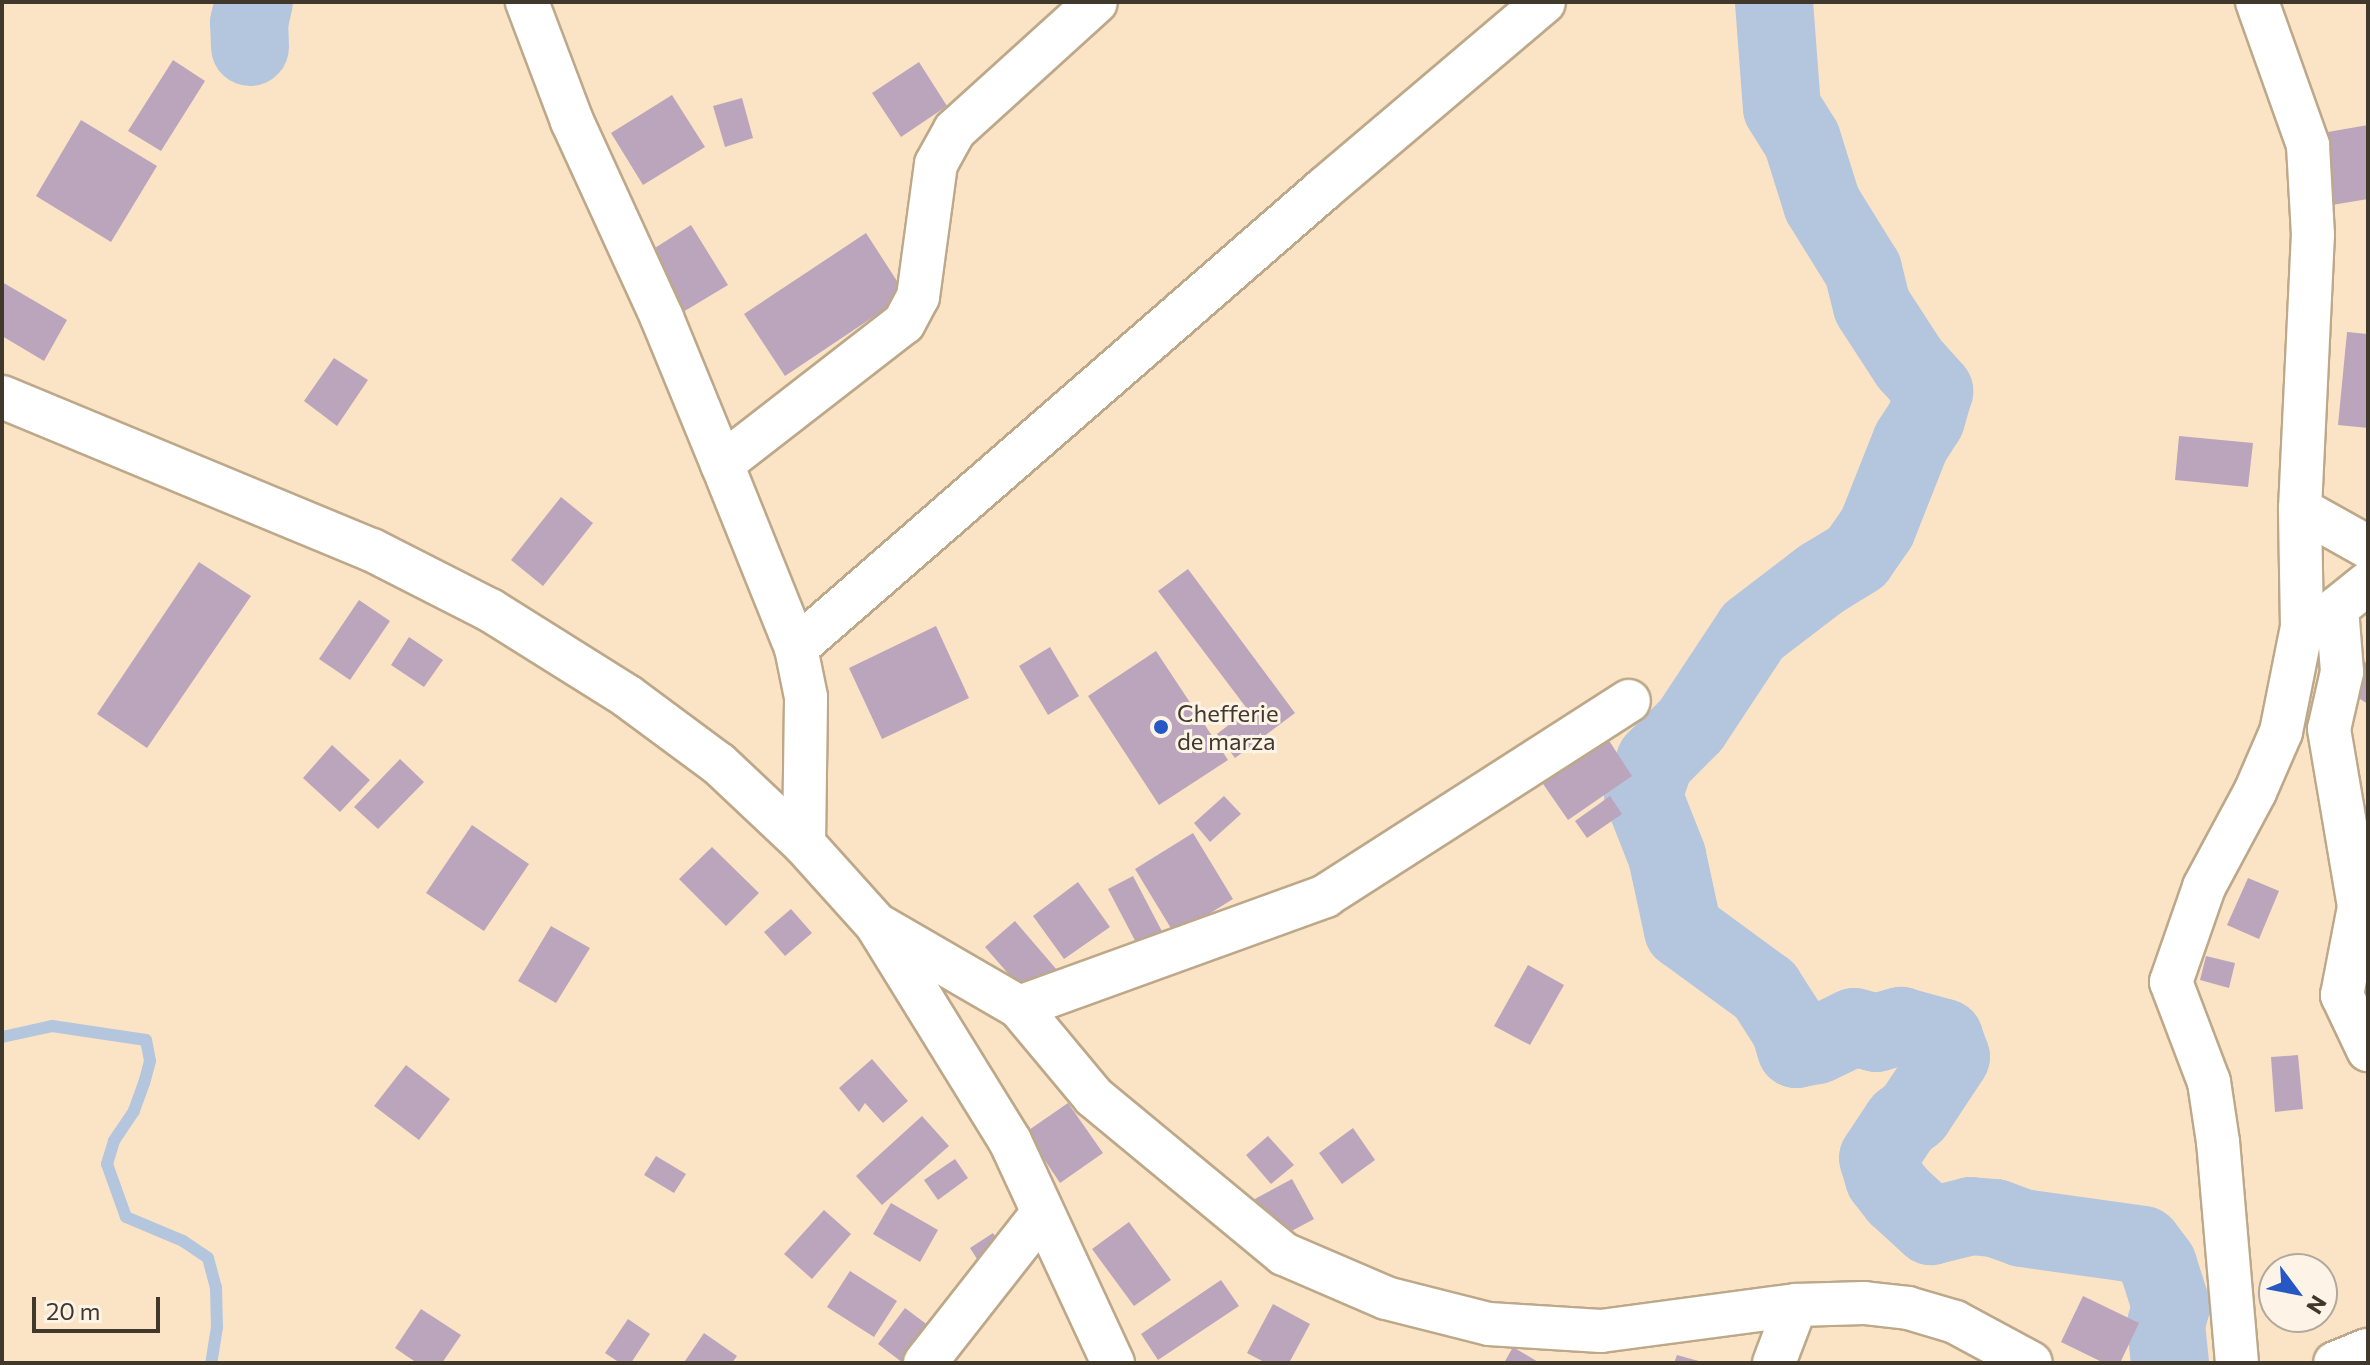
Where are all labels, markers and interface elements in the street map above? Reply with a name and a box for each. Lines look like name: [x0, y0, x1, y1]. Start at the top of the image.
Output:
place label: Chefferie de marza: [1177, 699, 1279, 755]
marker: Chefferie de marza: [1152, 718, 1170, 736]
north arrow: [2258, 1253, 2338, 1333]
scale bar: [36, 1281, 164, 1331]
text: N: [2301, 1291, 2333, 1319]
text: 20 m: [46, 1296, 100, 1325]

